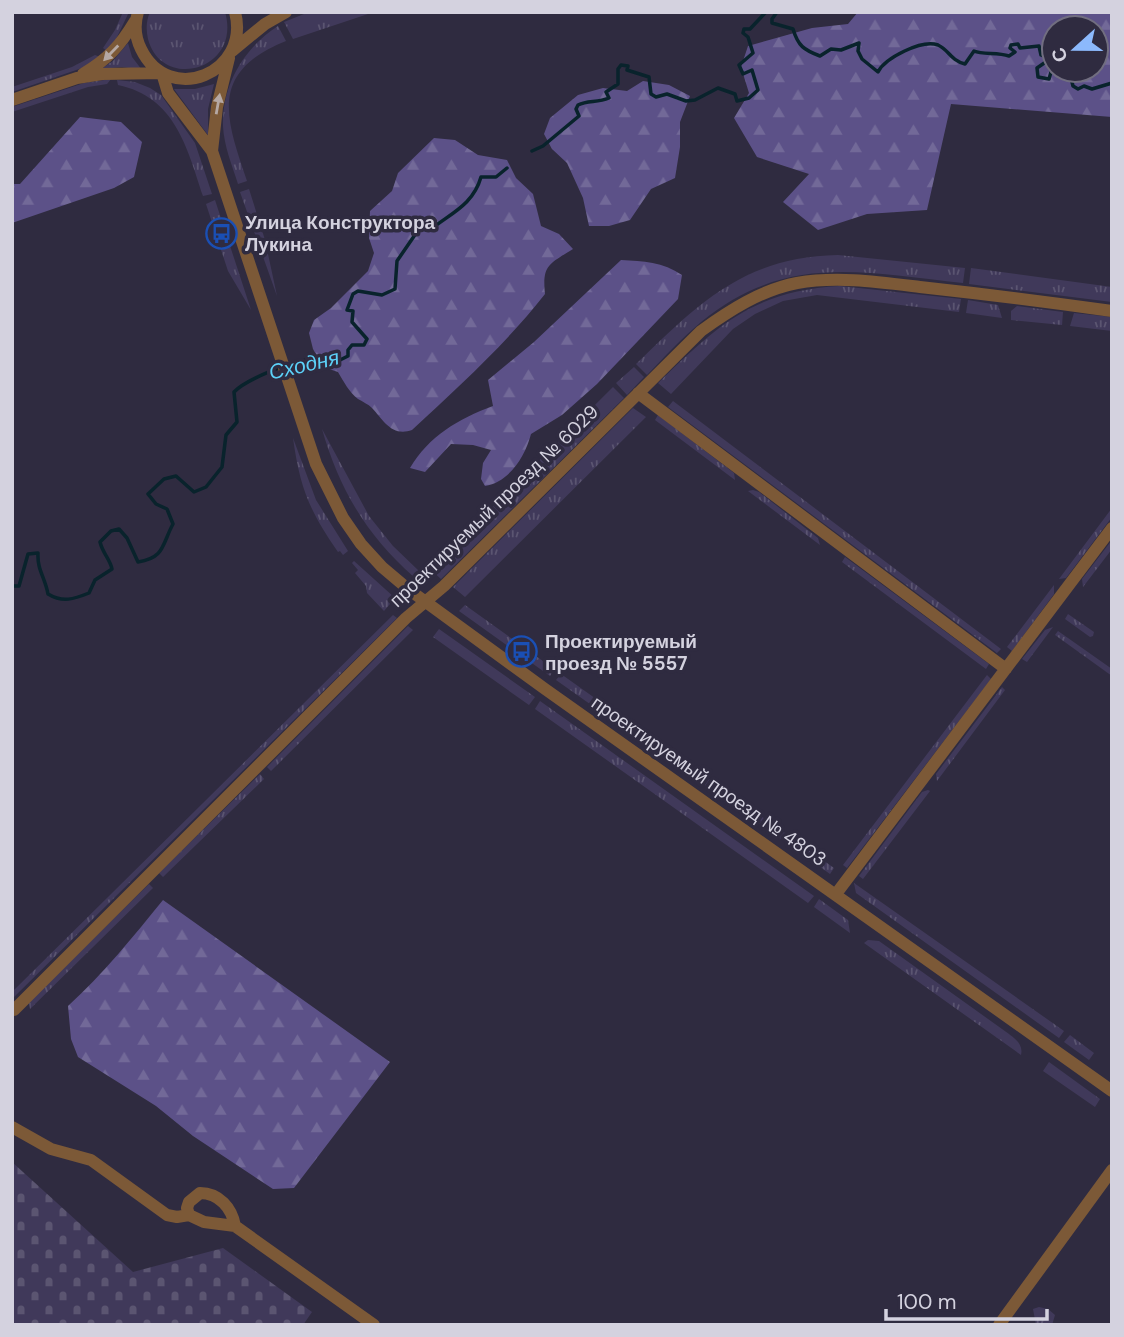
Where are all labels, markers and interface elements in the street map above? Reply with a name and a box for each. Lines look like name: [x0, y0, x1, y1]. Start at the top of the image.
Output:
north arrow: [1040, 14, 1110, 84]
text: С: [1045, 44, 1074, 66]
one-way arrow: [103, 45, 120, 62]
one-way arrow: [213, 93, 224, 115]
place label: Улица Конструктора Лукина: [245, 210, 436, 257]
bus stop icon: Улица Конструктора Лукина: [205, 216, 239, 250]
water label: Сходня: [266, 343, 342, 387]
street label: проектируемый проезд № 6029: [384, 399, 604, 613]
place label: Проектируемый проезд № 5557: [545, 629, 697, 676]
bus stop icon: Проектируемый проезд № 5557: [505, 635, 539, 669]
street label: проектируемый проезд № 4803: [587, 690, 831, 872]
scale bar: [886, 1278, 1047, 1322]
text: 100 m: [897, 1288, 957, 1316]

